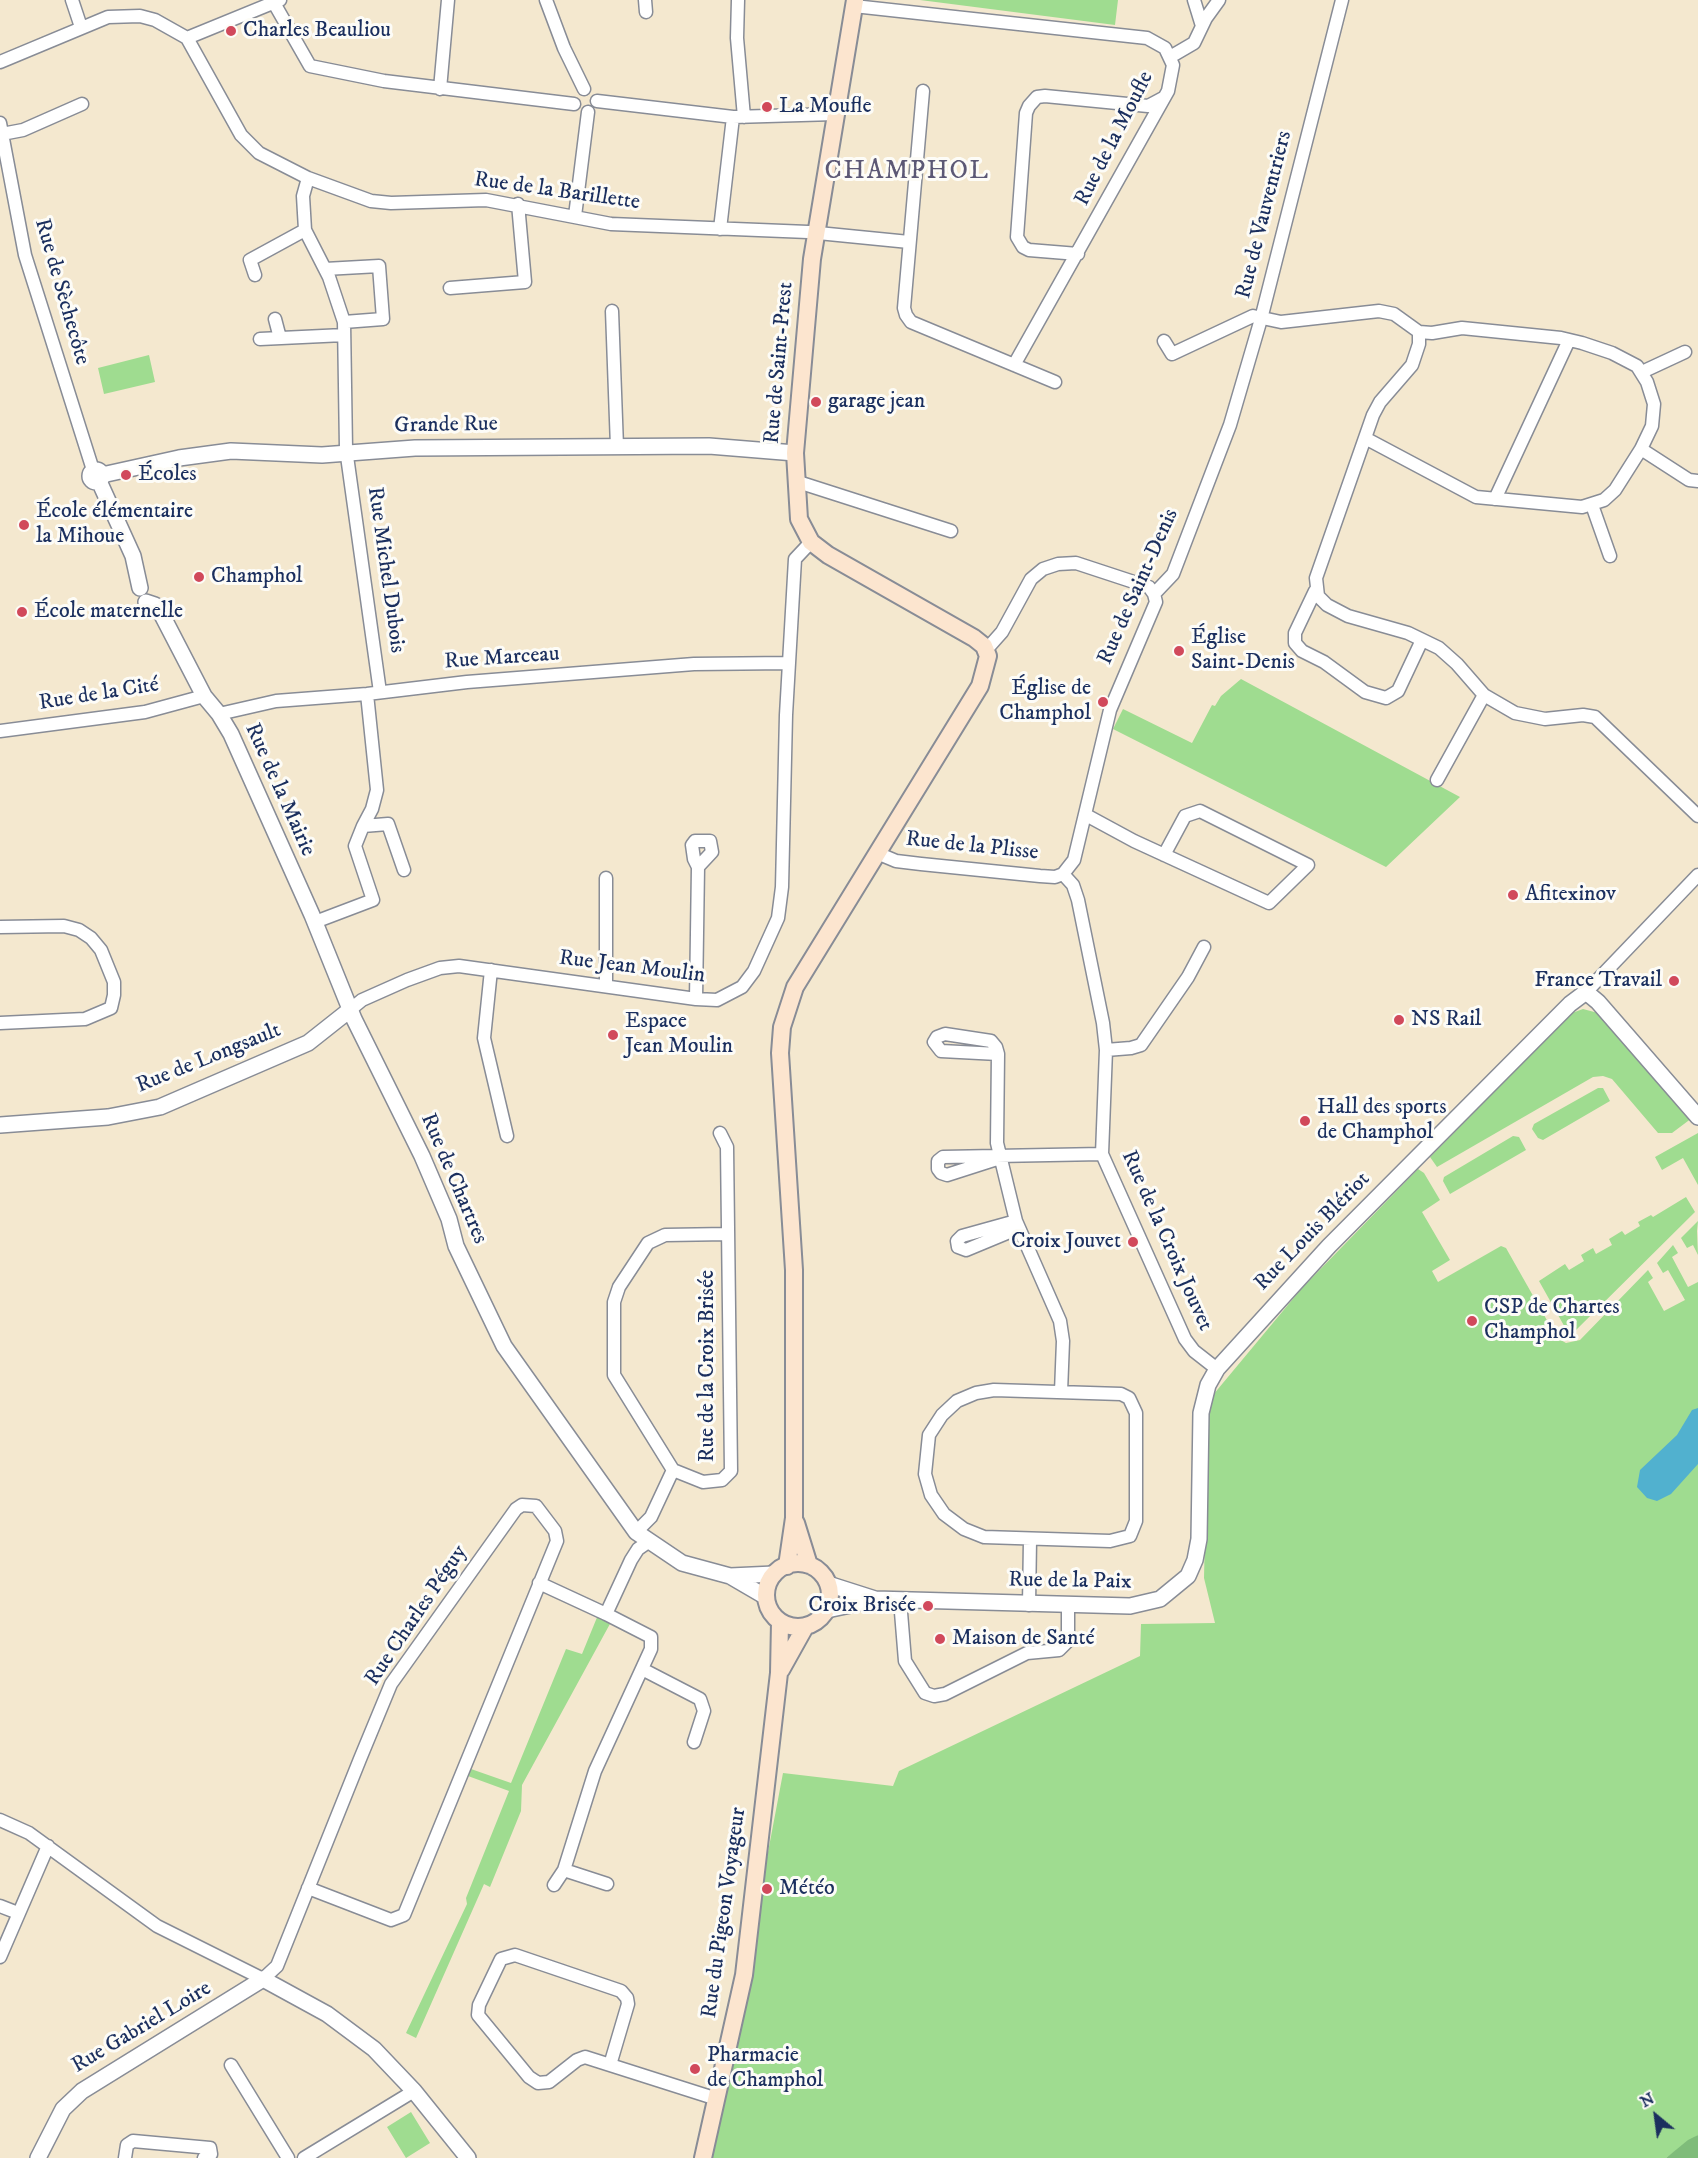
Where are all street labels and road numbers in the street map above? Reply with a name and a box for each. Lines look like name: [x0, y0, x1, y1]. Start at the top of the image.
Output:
street label: Rue de la Moufle: [1070, 67, 1160, 211]
street label: Rue de Vauventriers: [1231, 128, 1299, 302]
street label: Rue de la Barillette: [472, 167, 642, 217]
street label: Rue de Sèchecôte: [28, 216, 94, 368]
street label: Rue de Saint-Prest: [760, 281, 800, 445]
street label: Grande Rue: [394, 412, 498, 440]
street label: Rue Michel Dubois: [360, 485, 410, 655]
street label: Rue de Saint-Denis: [1093, 505, 1185, 669]
street label: Rue Marceau: [444, 642, 560, 676]
street label: Rue de la Cité: [37, 673, 161, 717]
street label: Rue de la Mairie: [238, 719, 320, 861]
street label: Rue de la Plisse: [904, 827, 1040, 867]
street label: Rue Jean Moulin: [557, 946, 707, 990]
street label: Rue de Longsault: [133, 1018, 285, 1100]
street label: Rue de Chartres: [414, 1110, 492, 1248]
street label: Rue de la Croix Jouvet: [1114, 1147, 1218, 1335]
street label: Rue Louis Blériot: [1250, 1167, 1376, 1297]
street label: Rue de la Croix Brisée: [695, 1270, 721, 1462]
street label: Rue Charles Péguy: [360, 1541, 474, 1691]
street label: Rue de la Paix: [1008, 1568, 1132, 1596]
street label: Rue du Pigeon Voyageur: [697, 1806, 753, 2020]
street label: Rue Gabriel Loire: [68, 1976, 216, 2080]

